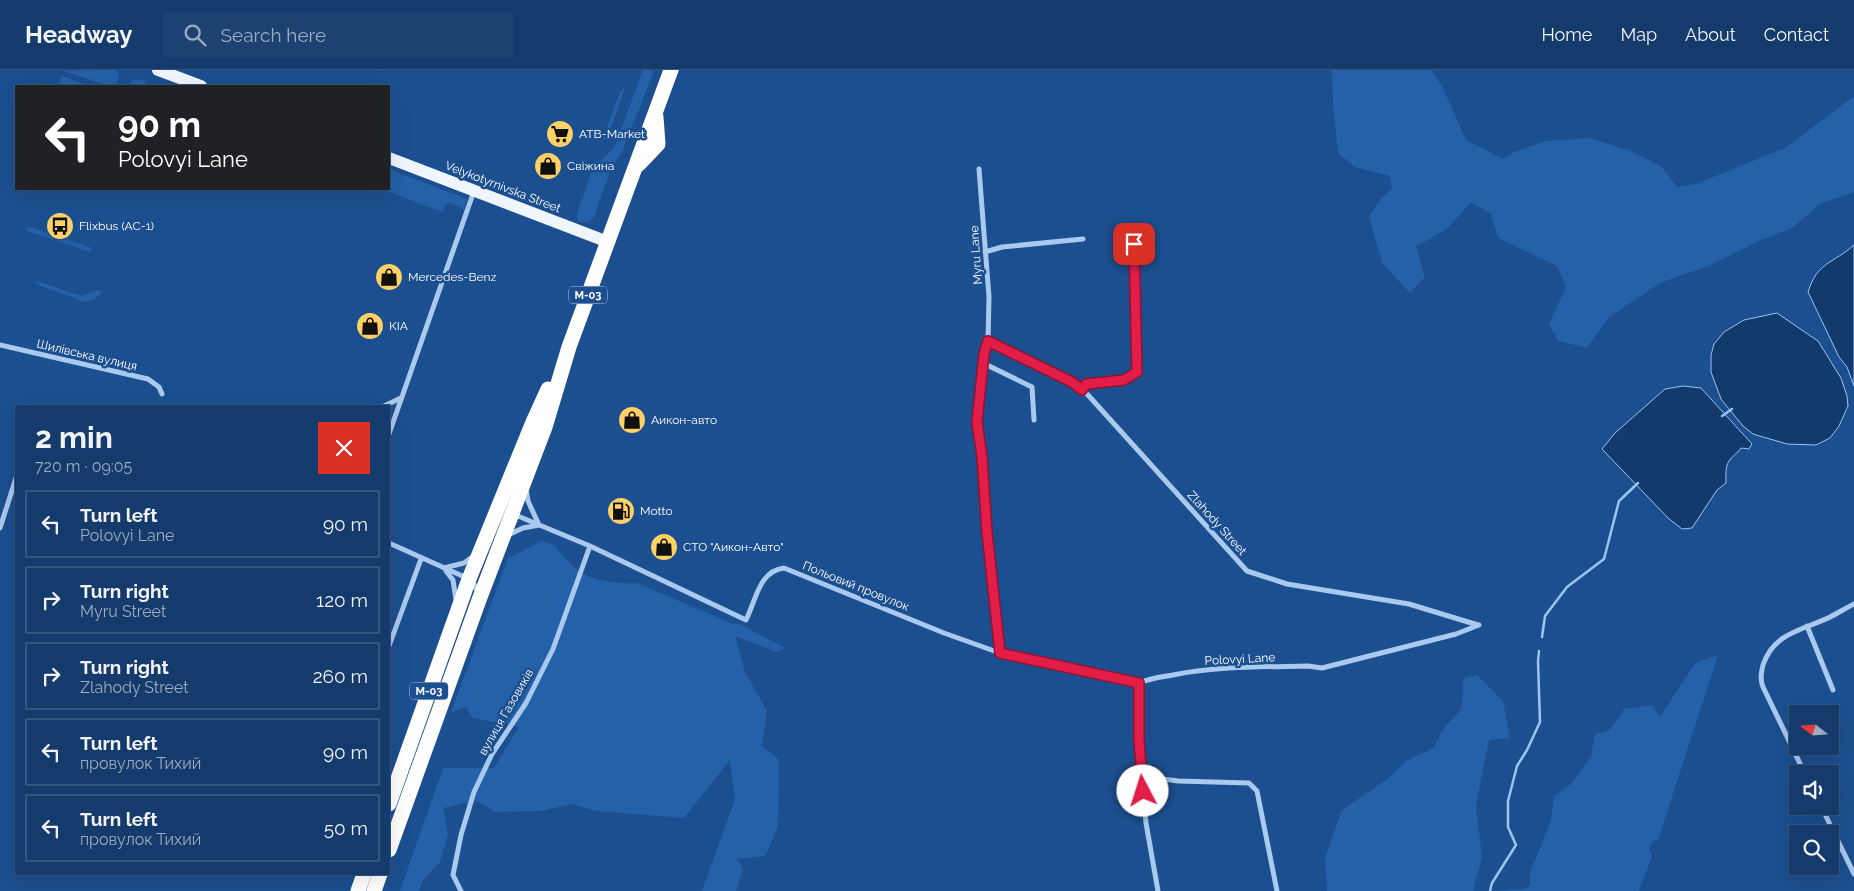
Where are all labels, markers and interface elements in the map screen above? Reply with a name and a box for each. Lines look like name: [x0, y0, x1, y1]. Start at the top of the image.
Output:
search box: [163, 12, 513, 57]
text: Headway: [25, 20, 133, 49]
icon: search: [181, 21, 209, 49]
text: Search here: [221, 24, 326, 46]
text: Home: [1541, 24, 1592, 45]
text: Map: [1620, 24, 1657, 45]
text: About: [1685, 24, 1736, 45]
text: Contact: [1764, 24, 1829, 45]
text: 90 m: [118, 104, 201, 145]
icon: left: [35, 105, 100, 170]
supermarket icon: ATB-Market: [545, 119, 575, 149]
place label: ATB-Market: [579, 127, 645, 141]
text: Polovyi Lane: [118, 146, 248, 172]
shop icon: Свіжина: [533, 151, 563, 181]
street label: Velykotyrnivska Street: [443, 158, 563, 216]
place label: Свіжина: [567, 159, 614, 173]
bus stop icon: Flixbus (АС-1): [45, 211, 75, 241]
place label: Flixbus (АС-1): [79, 219, 154, 233]
pin: [1113, 223, 1155, 265]
street label: Myru Lane: [967, 225, 985, 285]
icon: arrive: [1120, 230, 1148, 258]
shop icon: Mercedes-Benz: [374, 262, 404, 292]
place label: Mercedes-Benz: [408, 270, 496, 284]
road number: М-03: [569, 286, 607, 304]
shop icon: KIA: [355, 311, 385, 341]
place label: KIA: [389, 319, 408, 333]
street label: Шилівська вулиця: [35, 337, 139, 373]
shop icon: Аикон-авто: [617, 405, 647, 435]
place label: Аикон-авто: [651, 413, 717, 427]
text: 2 min: [35, 420, 113, 455]
button: close: [318, 422, 370, 474]
text: 720 m · 09:05: [35, 457, 132, 476]
street label: Zlahody Street: [1185, 488, 1249, 558]
fuel station icon: Motto: [606, 496, 636, 526]
text: Turn left: [80, 504, 157, 526]
place label: Motto: [640, 504, 673, 518]
icon: left: [37, 510, 65, 538]
text: 90 m: [323, 513, 368, 535]
text: Polovyi Lane: [80, 526, 174, 545]
shop icon: СТО "Аикон-Авто": [649, 532, 679, 562]
place label: СТО "Аикон-Авто": [683, 540, 784, 554]
street label: Польовий провулок: [801, 558, 911, 614]
text: Turn right: [80, 580, 169, 602]
icon: right: [37, 586, 65, 614]
text: 120 m: [316, 589, 368, 611]
text: Myru Street: [80, 602, 166, 621]
street label: Polovyi Lane: [1204, 650, 1276, 668]
text: Turn right: [80, 656, 169, 678]
icon: right: [37, 662, 65, 690]
text: 260 m: [313, 665, 368, 687]
street label: вулиця Газовиків: [476, 666, 536, 758]
text: Zlahody Street: [80, 678, 189, 697]
road number: М-03: [410, 682, 448, 700]
north arrow: [1789, 705, 1839, 755]
map controls: [1789, 705, 1839, 875]
text: Turn left: [80, 732, 157, 754]
icon: left: [37, 738, 65, 766]
text: 90 m: [323, 741, 368, 763]
text: провулок Тихий: [80, 754, 201, 773]
position arrow: [1116, 764, 1168, 816]
button: sound: [1789, 765, 1839, 815]
text: Turn left: [80, 808, 157, 830]
icon: left: [37, 814, 65, 842]
text: 50 m: [324, 817, 368, 839]
button: search: [1789, 825, 1839, 875]
text: провулок Тихий: [80, 830, 201, 849]

